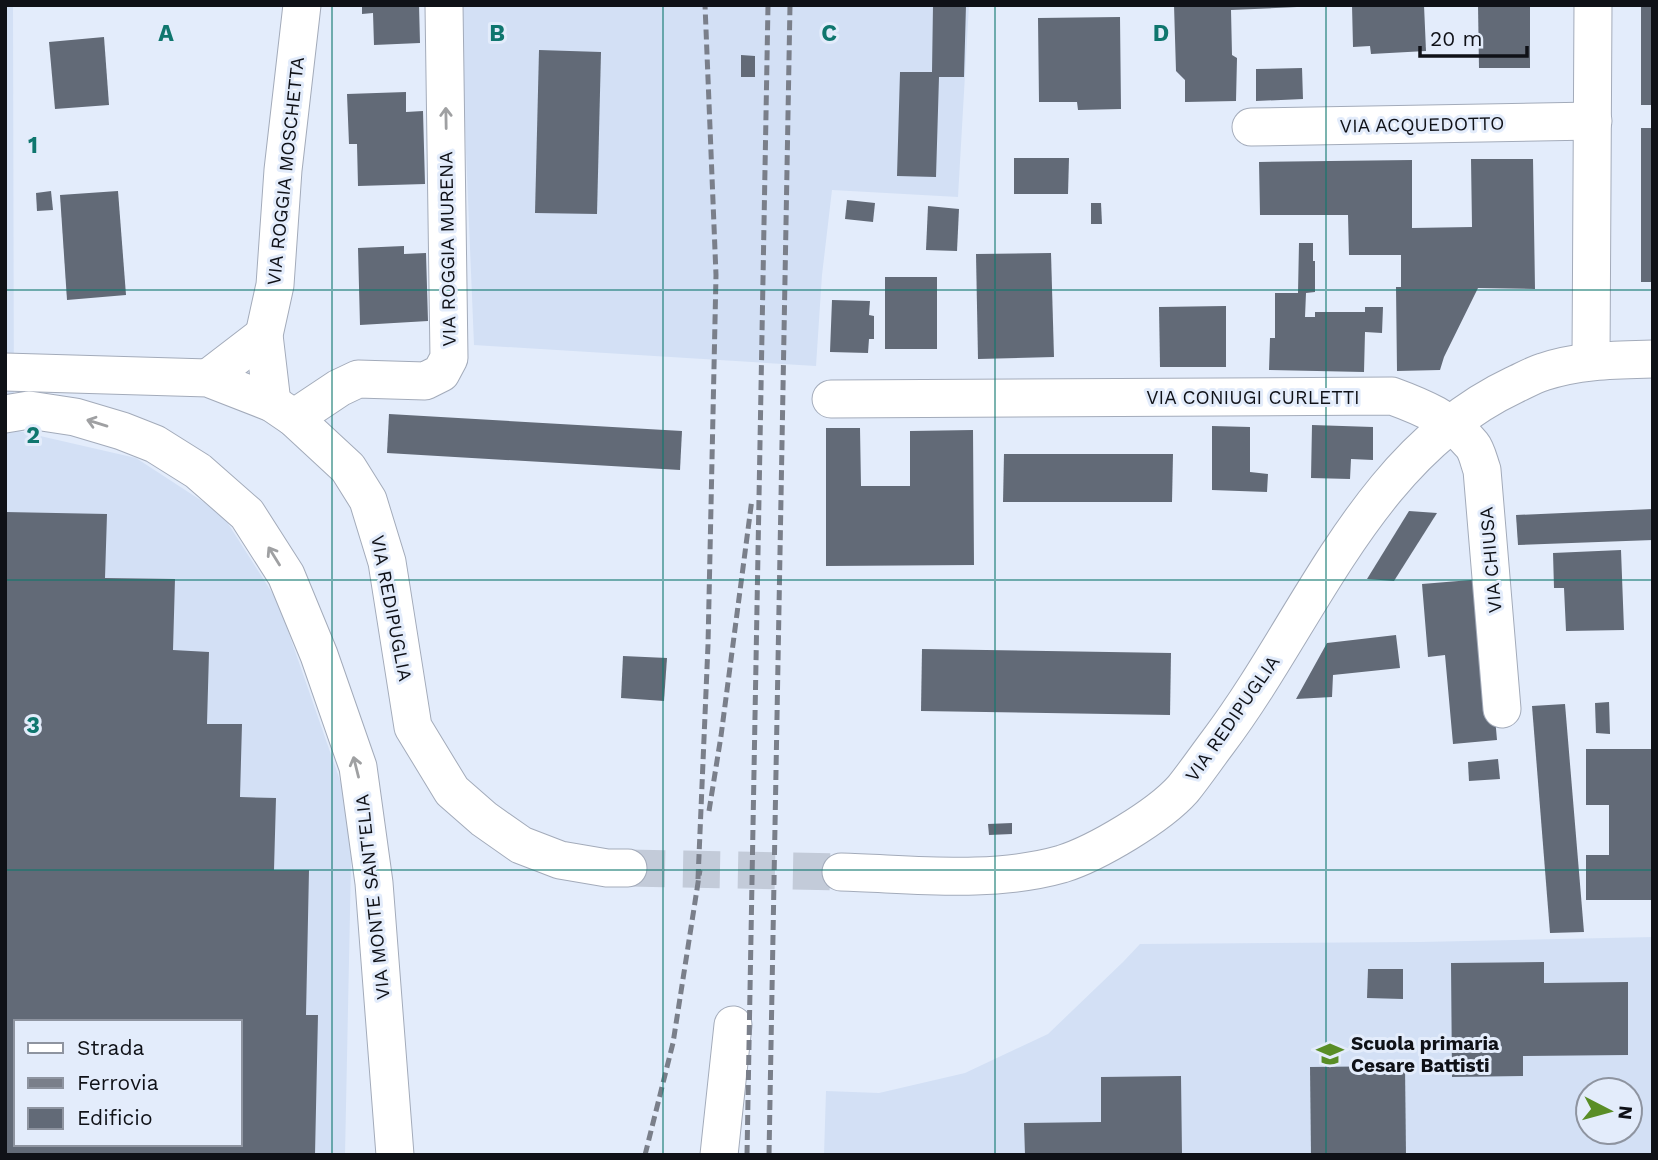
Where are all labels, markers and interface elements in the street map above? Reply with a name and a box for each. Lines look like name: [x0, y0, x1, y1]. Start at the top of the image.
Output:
scale bar: [1420, 14, 1527, 58]
text: A: [158, 20, 174, 47]
text: B: [489, 20, 505, 47]
text: C: [821, 20, 837, 47]
text: D: [1153, 20, 1169, 47]
text: 20 m: [1430, 26, 1482, 51]
street label: VIA ROGGIA MOSCHETTA: [262, 55, 309, 287]
one-way arrow: [439, 107, 452, 130]
street label: VIA ACQUEDOTTO: [1340, 112, 1505, 137]
text: 1: [28, 132, 38, 159]
street label: VIA ROGGIA MURENA: [434, 151, 461, 347]
street label: VIA CONIUGI CURLETTI: [1146, 386, 1360, 409]
one-way arrow: [86, 416, 108, 429]
text: 2: [26, 422, 40, 449]
street label: VIA CHIUSA: [1474, 505, 1507, 614]
street label: VIA REDIPUGLIA: [366, 533, 417, 684]
one-way arrow: [266, 546, 280, 566]
street label: VIA REDIPUGLIA: [1180, 650, 1285, 786]
text: 3: [26, 712, 40, 739]
one-way arrow: [349, 756, 363, 779]
street label: VIA MONTE SANT'ELIA: [350, 793, 395, 1001]
legend: [14, 1020, 242, 1146]
place label: Scuola primaria Cesare Battisti: [1351, 1032, 1499, 1077]
text: Strada: [77, 1035, 145, 1060]
school or university icon: Scuola primaria Cesare Battisti: [1315, 1039, 1345, 1069]
text: Ferrovia: [77, 1070, 159, 1095]
north arrow: [1574, 1076, 1644, 1146]
text: Edificio: [77, 1105, 153, 1130]
text: N: [1613, 1105, 1638, 1121]

